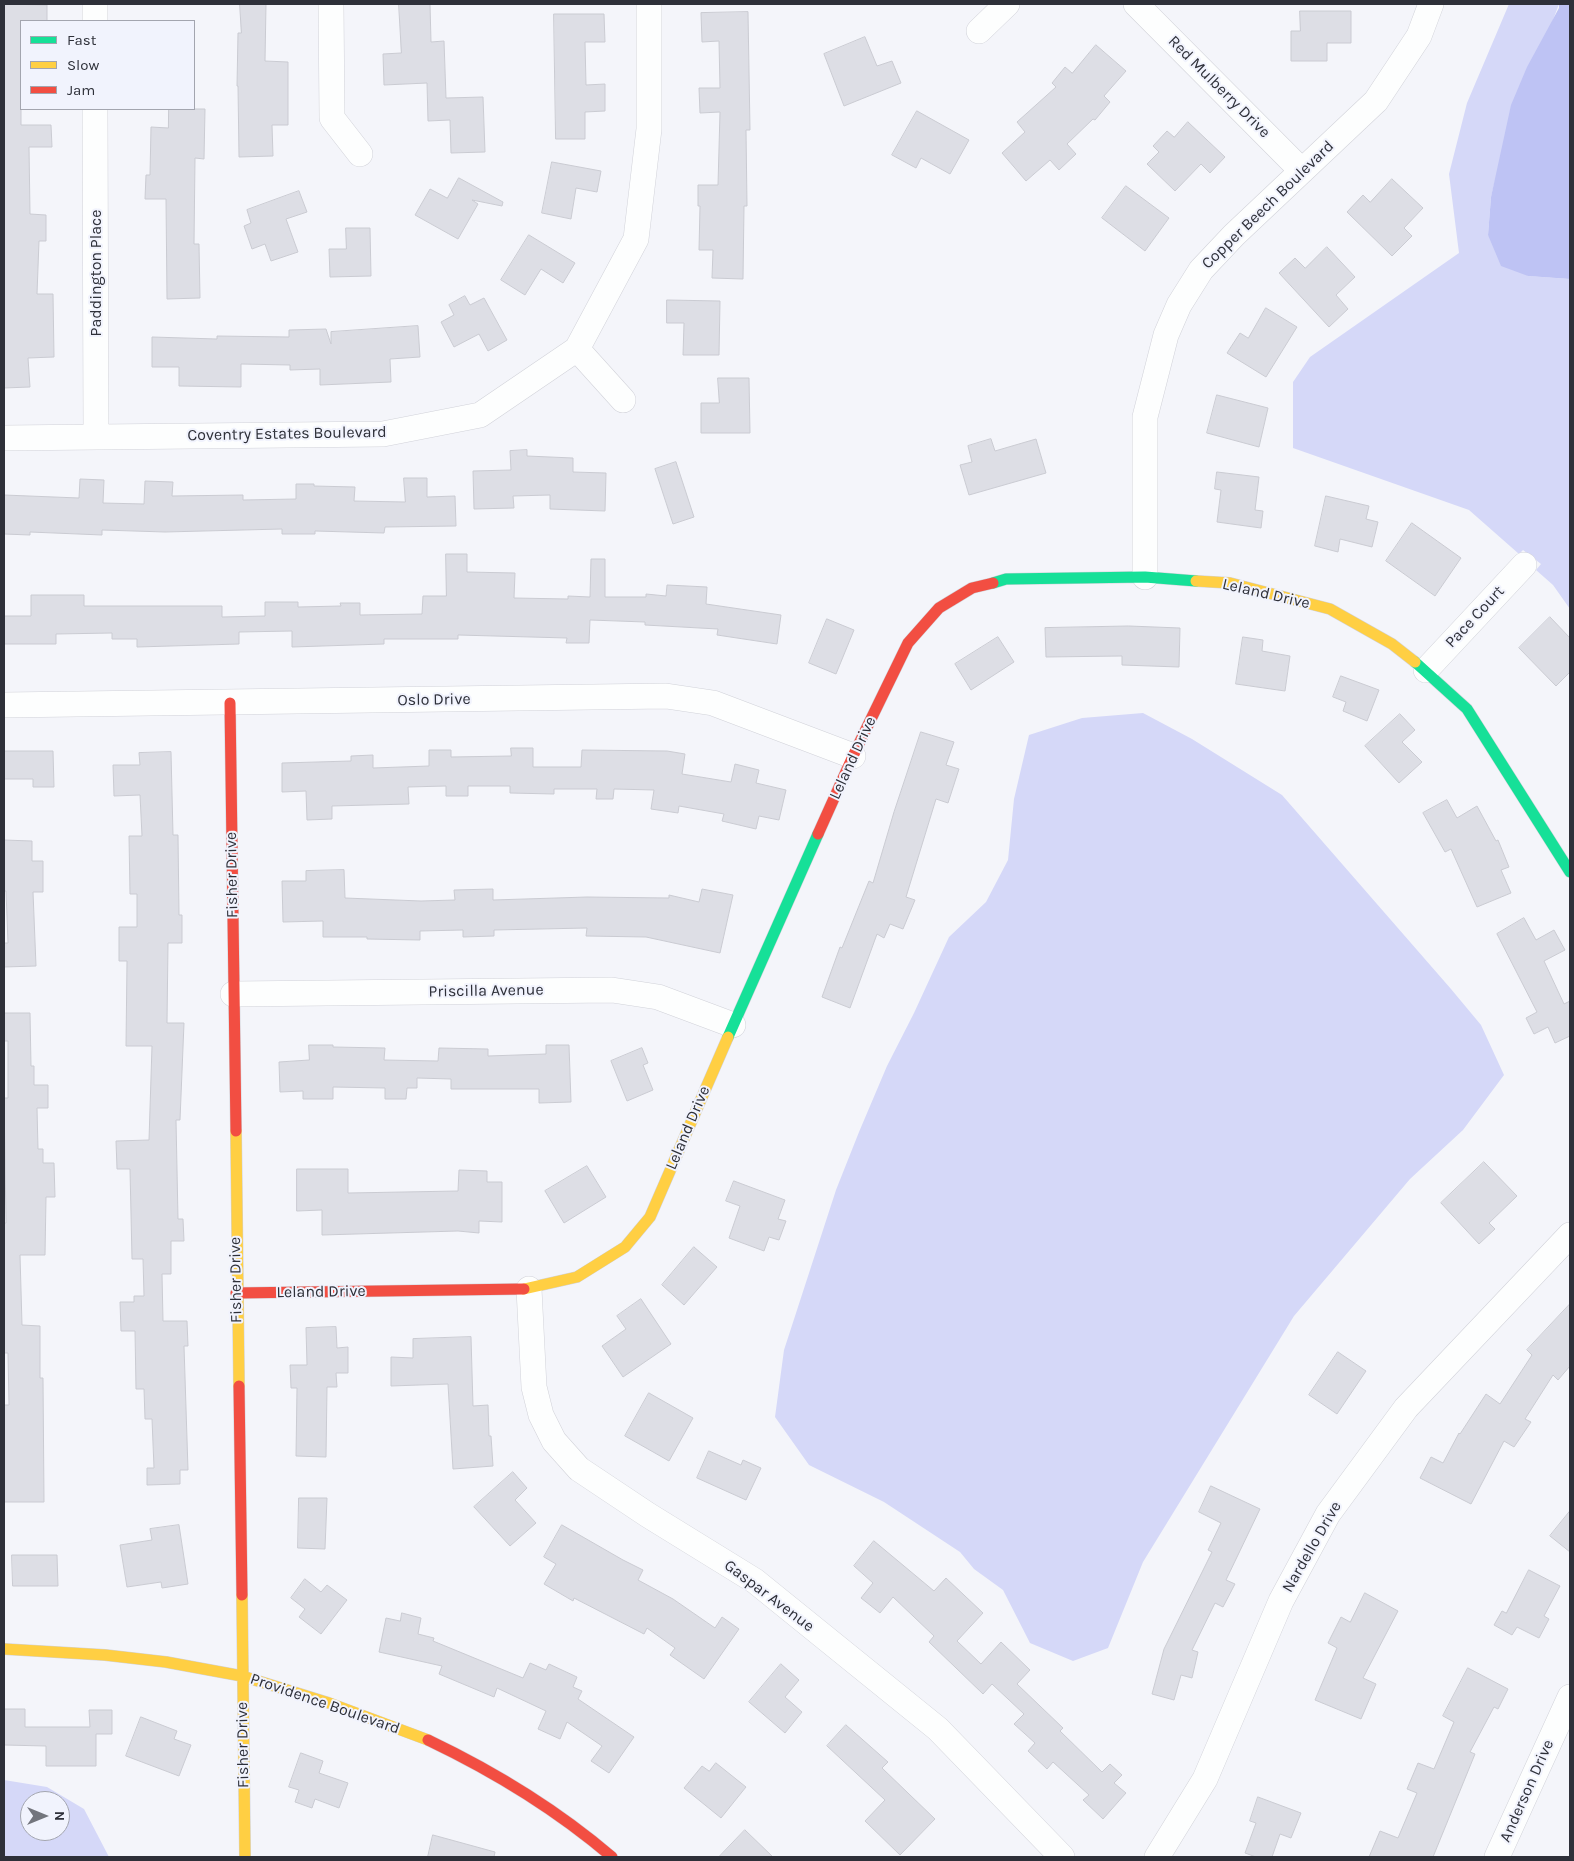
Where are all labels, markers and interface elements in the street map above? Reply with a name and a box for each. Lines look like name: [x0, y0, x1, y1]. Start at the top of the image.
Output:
legend: [20, 20, 195, 110]
text: Fast: [67, 31, 96, 49]
street label: Red Mulberry Drive: [1164, 32, 1274, 142]
text: Slow: [67, 56, 99, 74]
text: Jam: [67, 81, 95, 99]
street label: Copper Beech Boulevard: [1198, 137, 1338, 273]
street label: Paddington Place: [86, 210, 106, 336]
street label: Coventry Estates Boulevard: [187, 423, 387, 445]
street label: Leland Drive: [1220, 575, 1312, 613]
street label: Pace Court: [1441, 582, 1509, 652]
street label: Oslo Drive: [397, 690, 471, 710]
street label: Leland Drive: [825, 713, 881, 803]
street label: Fisher Drive: [222, 832, 242, 918]
street label: Priscilla Avenue: [428, 980, 544, 1002]
street label: Leland Drive: [662, 1083, 714, 1173]
street label: Fisher Drive: [226, 1237, 246, 1323]
street label: Leland Drive: [276, 1282, 366, 1302]
street label: Nardello Drive: [1278, 1498, 1346, 1596]
street label: Gaspar Avenue: [720, 1556, 818, 1636]
street label: Providence Boulevard: [248, 1669, 402, 1739]
street label: Fisher Drive: [233, 1702, 253, 1788]
street label: Anderson Drive: [1496, 1737, 1558, 1845]
north arrow: [20, 1791, 70, 1841]
text: N: [51, 1811, 68, 1821]

